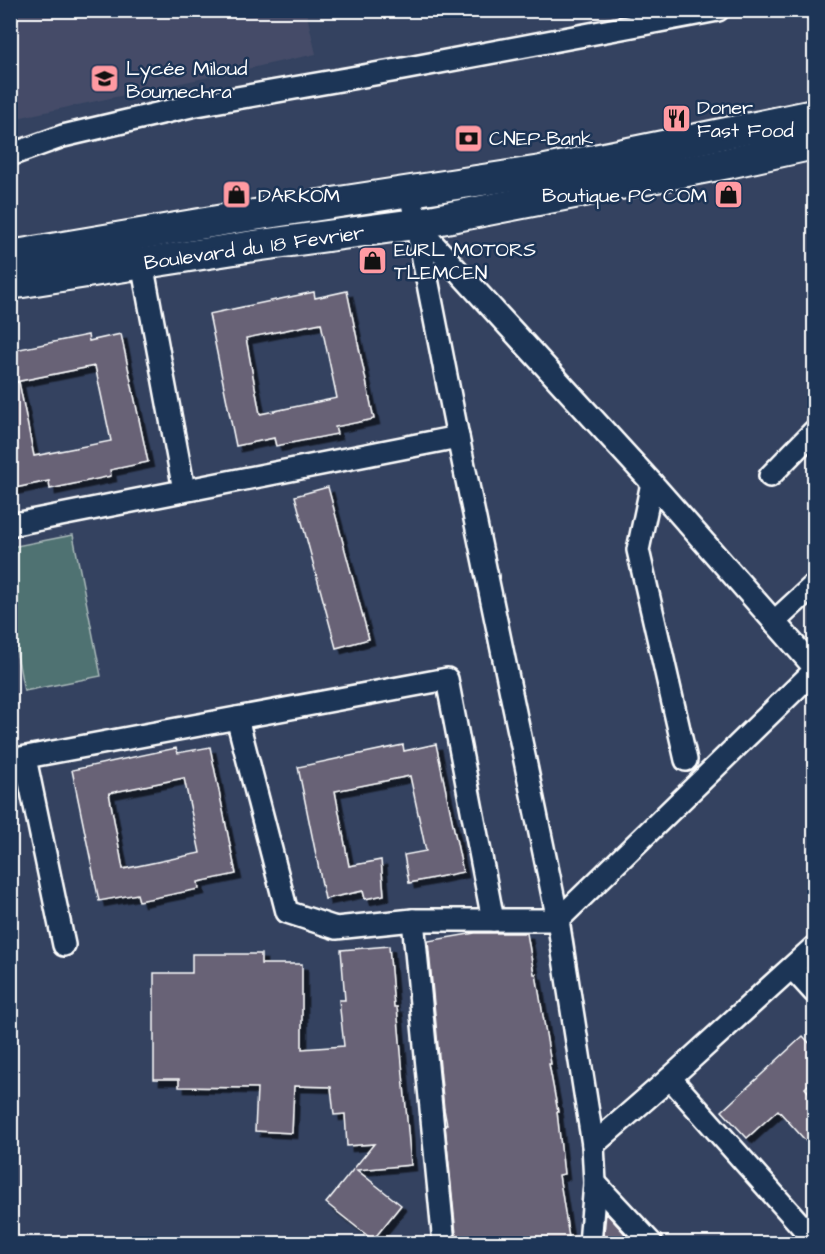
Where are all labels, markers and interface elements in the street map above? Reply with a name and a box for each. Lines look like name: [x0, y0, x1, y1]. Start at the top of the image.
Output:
place label: Lycée Miloud Boumechra: [126, 55, 248, 106]
school or university icon: Lycée Miloud Boumechra: [89, 63, 121, 95]
place label: Doner Fast Food: [697, 94, 794, 145]
restaurant icon: Doner Fast Food: [660, 103, 692, 135]
bank icon: CNEP-Bank: [452, 122, 484, 154]
place label: CNEP-Bank: [489, 125, 593, 153]
shop icon: DARKOM: [221, 179, 253, 211]
shop icon: Boutique PC COM: [712, 179, 744, 211]
place label: DARKOM: [258, 182, 340, 210]
place label: Boutique PC COM: [542, 182, 707, 210]
street label: Boulevard du 18 Fevrier: [142, 219, 366, 277]
place label: EURL MOTORS TLEMCEN: [394, 236, 536, 287]
shop icon: EURL MOTORS TLEMCEN: [357, 244, 389, 276]

